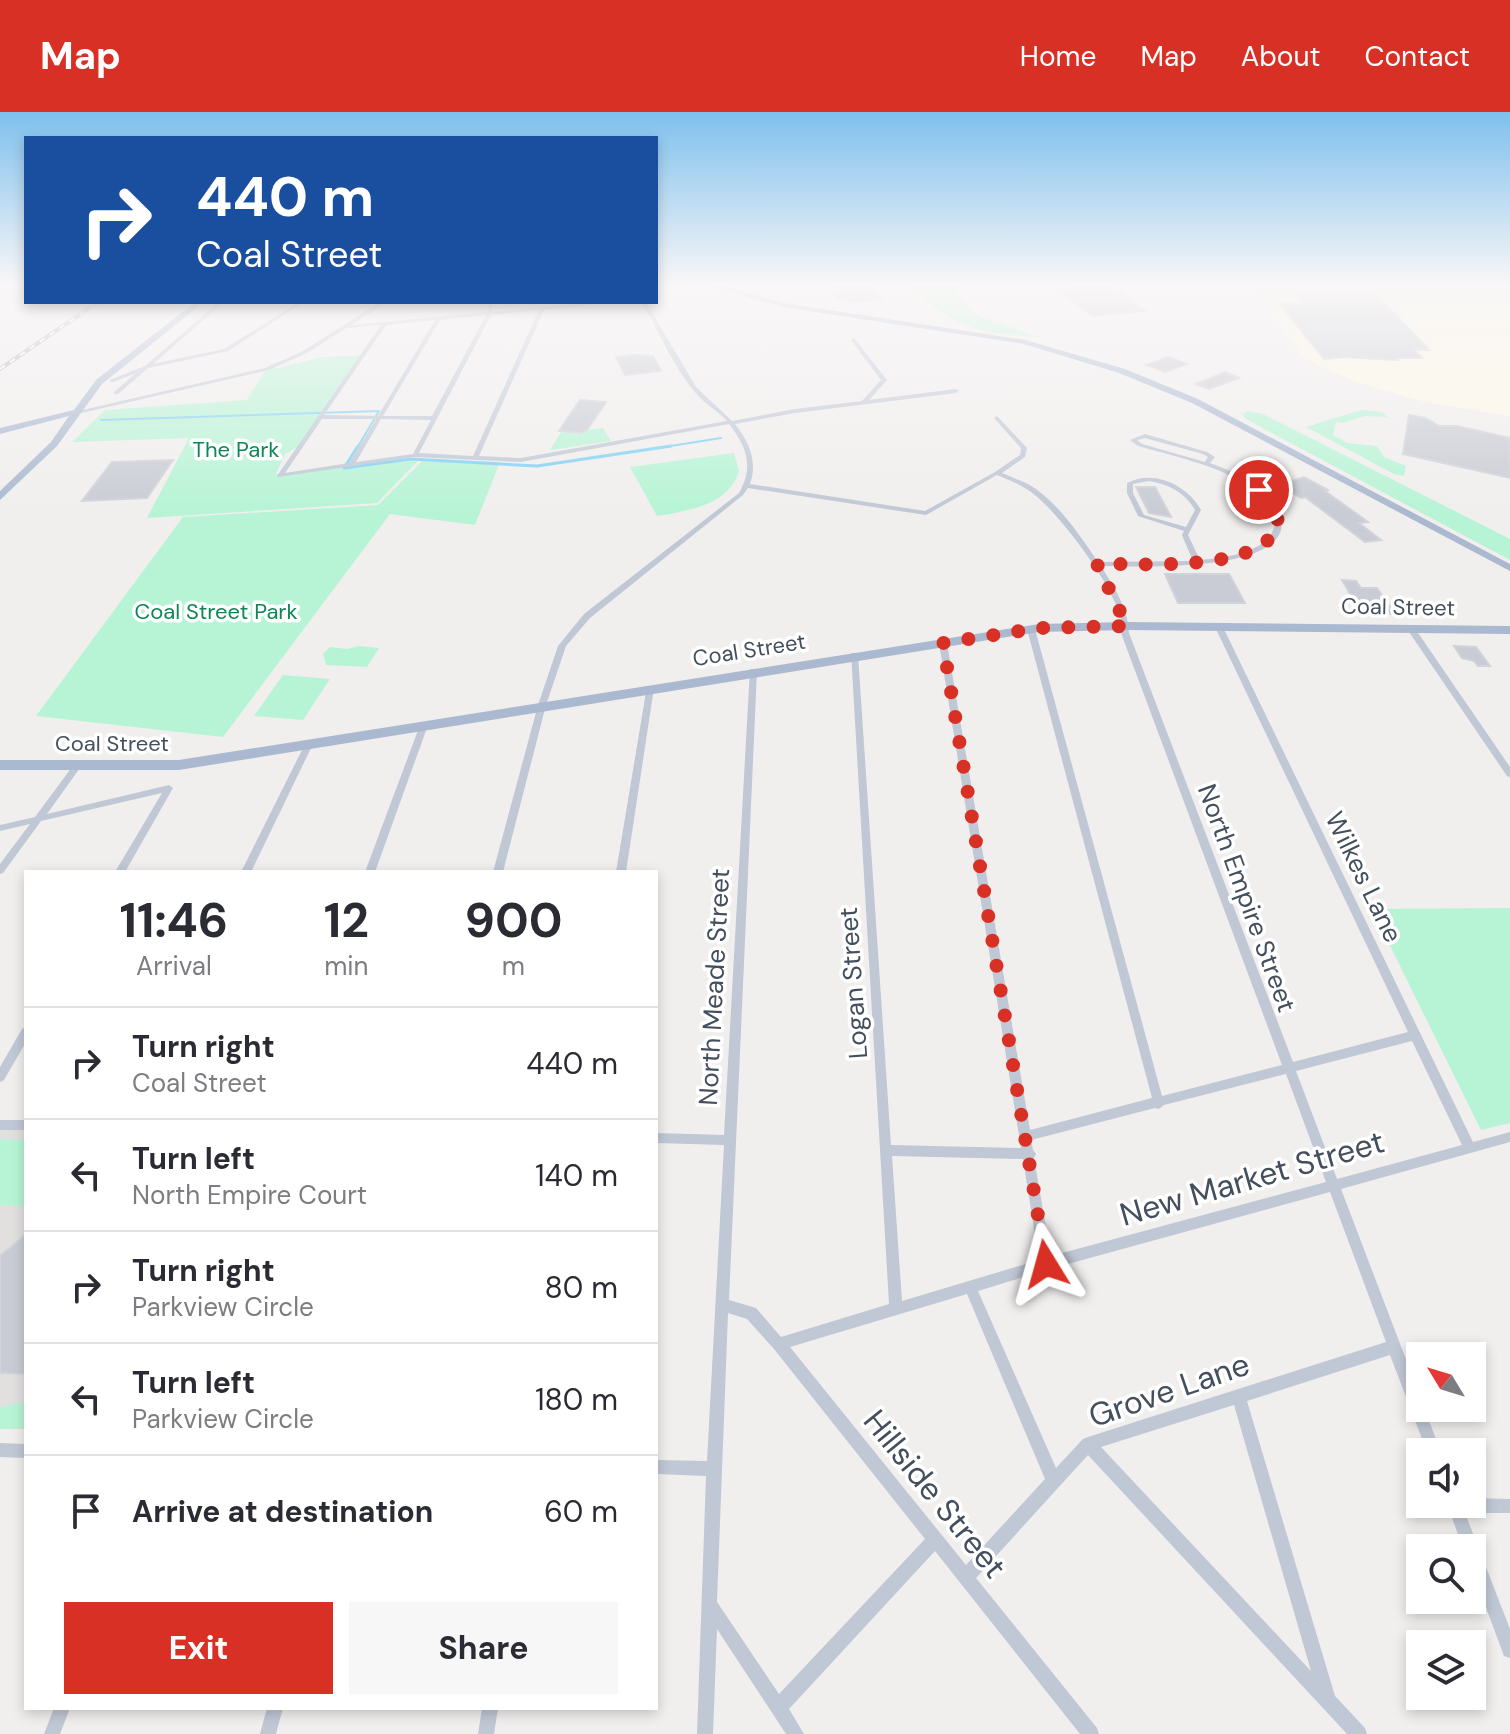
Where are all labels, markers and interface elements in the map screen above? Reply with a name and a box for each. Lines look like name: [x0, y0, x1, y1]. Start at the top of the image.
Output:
text: Map: [40, 31, 121, 81]
text: Home: [1020, 38, 1096, 75]
text: Map: [1140, 38, 1197, 75]
text: About: [1241, 38, 1320, 75]
text: Contact: [1364, 38, 1470, 75]
text: 440 m: [196, 160, 374, 233]
icon: right: [64, 168, 168, 272]
text: Coal Street: [196, 231, 382, 278]
park label: The Park: [193, 435, 279, 464]
pin: [1225, 456, 1293, 524]
icon: arrive: [1237, 468, 1281, 512]
street label: Coal Street: [1341, 592, 1455, 622]
park label: Coal Street Park: [134, 597, 298, 626]
street label: Coal Street: [690, 627, 808, 673]
street label: Coal Street: [55, 729, 169, 758]
street label: North Empire Street: [1190, 779, 1304, 1017]
street label: Wilkes Lane: [1318, 806, 1410, 948]
street label: North Meade Street: [691, 868, 737, 1106]
text: 11:46: [119, 889, 228, 952]
text: 12: [324, 889, 369, 952]
text: 900: [464, 889, 562, 952]
street label: Logan Street: [831, 906, 875, 1060]
text: Arrival: [136, 949, 212, 983]
text: min: [324, 949, 369, 983]
text: m: [502, 949, 525, 983]
text: Turn right: [132, 1027, 275, 1066]
icon: right: [64, 1041, 108, 1085]
text: 440 m: [526, 1044, 618, 1083]
text: Coal Street: [132, 1066, 267, 1100]
street label: New Market Street: [1115, 1120, 1389, 1236]
text: Turn left: [132, 1139, 255, 1178]
icon: left: [64, 1153, 108, 1197]
text: 140 m: [535, 1156, 618, 1195]
text: North Empire Court: [132, 1178, 367, 1212]
position arrow: [1004, 1222, 1088, 1306]
text: Turn right: [132, 1251, 275, 1290]
icon: right: [64, 1265, 108, 1309]
text: 80 m: [545, 1268, 618, 1307]
text: Parkview Circle: [132, 1290, 314, 1324]
north arrow: [1406, 1342, 1486, 1422]
map controls: [1406, 1342, 1486, 1710]
street label: Grove Lane: [1083, 1343, 1255, 1437]
text: Turn left: [132, 1363, 255, 1402]
icon: left: [64, 1377, 108, 1421]
text: 180 m: [535, 1380, 618, 1419]
street label: Hillside Street: [854, 1401, 1016, 1587]
text: Parkview Circle: [132, 1402, 314, 1436]
button: sound: [1406, 1438, 1486, 1518]
icon: arrive: [64, 1489, 108, 1533]
text: Arrive at destination: [132, 1492, 433, 1531]
text: 60 m: [544, 1492, 618, 1531]
button: search: [1406, 1534, 1486, 1614]
button: Exit: [64, 1602, 333, 1694]
button: Share: [349, 1602, 618, 1694]
button: layers: [1406, 1630, 1486, 1710]

